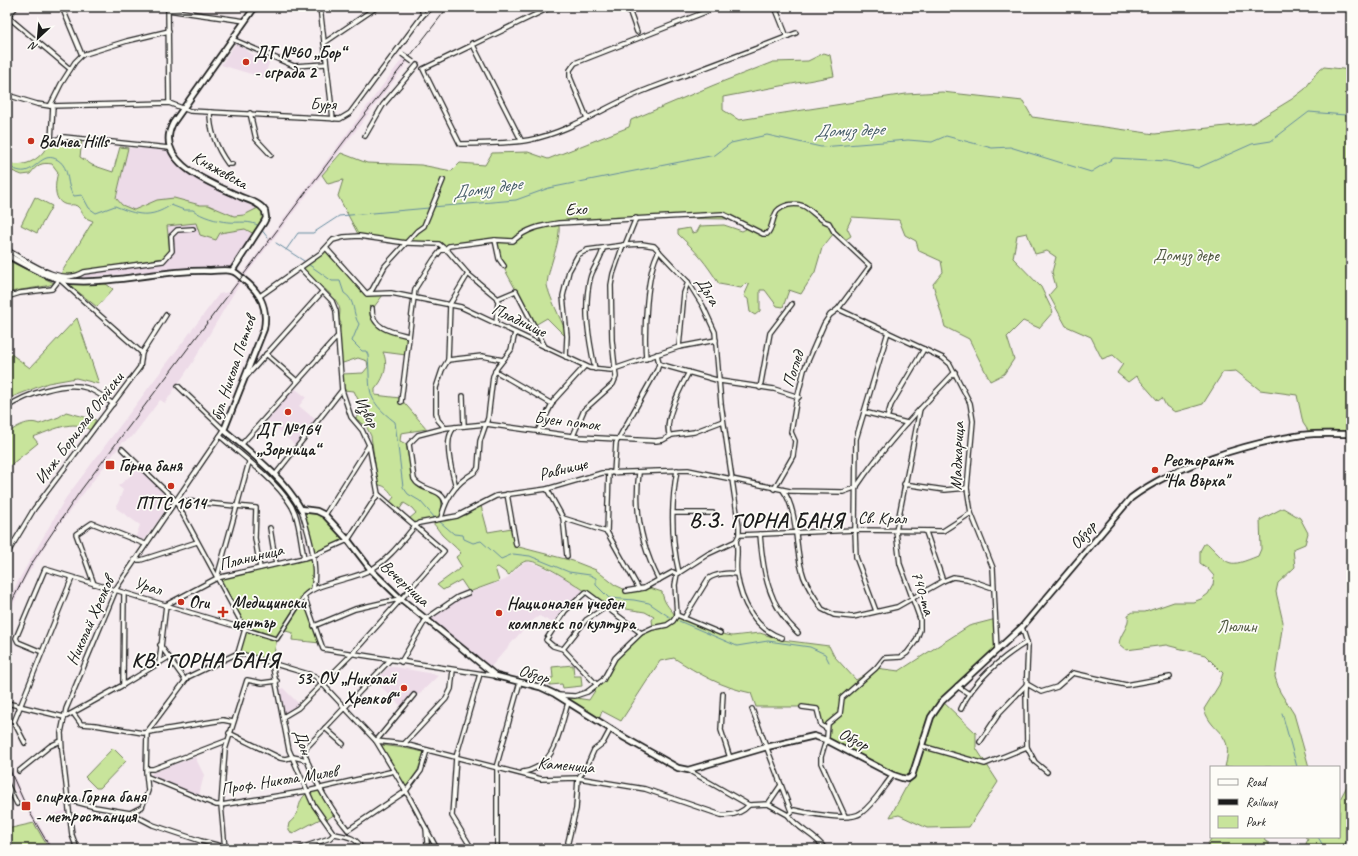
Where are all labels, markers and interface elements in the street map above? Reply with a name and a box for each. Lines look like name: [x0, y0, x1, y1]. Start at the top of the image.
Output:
north arrow: [18, 18, 58, 58]
text: N: [26, 38, 40, 55]
place label: ДГ №60 „Бор“ - сграда 2: [254, 42, 349, 83]
marker: ДГ №60 „Бор“ - сграда 2: [241, 57, 251, 67]
street label: Буря: [310, 93, 338, 115]
water label: Домуз дере: [813, 118, 887, 142]
place label: Balnea Hills: [39, 131, 111, 152]
marker: Balnea Hills: [26, 136, 36, 146]
street label: Княжевска: [189, 146, 253, 195]
water label: Домуз дере: [450, 172, 526, 204]
street label: Ехо: [565, 198, 588, 220]
park label: Домуз дере: [1153, 245, 1220, 267]
street label: Дъга: [691, 273, 726, 311]
street label: Пладнище: [488, 298, 551, 342]
street label: бул. Никола Петков: [205, 310, 262, 423]
street label: Поглед: [777, 346, 809, 390]
street label: Инж. Борислав Огойски: [30, 367, 129, 488]
street label: Извор: [349, 393, 385, 433]
marker: ДГ №164 „Зорница“: [283, 407, 293, 417]
street label: Буен поток: [533, 407, 602, 436]
place label: ДГ №164 „Зорница“: [256, 419, 324, 460]
street label: Маджарица: [945, 420, 969, 490]
place label: Ресторант "На Върха": [1163, 450, 1234, 491]
street label: Равнище: [537, 453, 591, 485]
place label: Горна баня: [119, 455, 183, 476]
marker: Горна баня: [104, 459, 116, 471]
marker: Ресторант "На Върха": [1150, 465, 1160, 475]
marker: ПТТС 1614: [166, 481, 176, 491]
place label: ПТТС 1614: [136, 493, 209, 514]
district label: В.З. ГОРНА БАНЯ: [689, 507, 847, 533]
street label: Св. Крал: [858, 507, 907, 529]
street label: Обзор: [1065, 515, 1103, 554]
street label: Планиница: [217, 538, 287, 575]
street label: Вечерница: [376, 555, 435, 612]
street label: 740-та: [906, 568, 940, 619]
street label: Николай Хрелков: [61, 570, 120, 668]
street label: Урал: [132, 572, 165, 600]
place label: Оги: [189, 592, 211, 613]
place label: Медицински център: [232, 592, 308, 633]
place label: Национален учебен комплекс по култура: [507, 593, 637, 634]
marker: Оги: [176, 597, 186, 607]
marker: Медицински център: [217, 606, 229, 618]
marker: Национален учебен комплекс по култура: [494, 608, 504, 618]
park label: Люлин: [1217, 616, 1258, 637]
district label: КВ. ГОРНА БАНЯ: [131, 647, 283, 673]
street label: Обзор: [516, 659, 553, 690]
place label: 53. ОУ „Николай Хрелков“: [296, 668, 400, 709]
marker: 53. ОУ „Николай Хрелков“: [399, 683, 409, 693]
street label: Обзор: [835, 723, 874, 757]
street label: Дон: [289, 727, 317, 758]
street label: Каменица: [537, 752, 597, 778]
street label: Проф. Никола Милев: [219, 760, 343, 800]
legend: [1210, 766, 1340, 838]
text: Road: [1246, 774, 1268, 790]
place label: спирка Горна баня - метростанция: [35, 786, 148, 827]
text: Railway: [1246, 794, 1278, 810]
marker: спирка Горна баня - метростанция: [20, 800, 32, 812]
text: Park: [1246, 814, 1267, 830]

